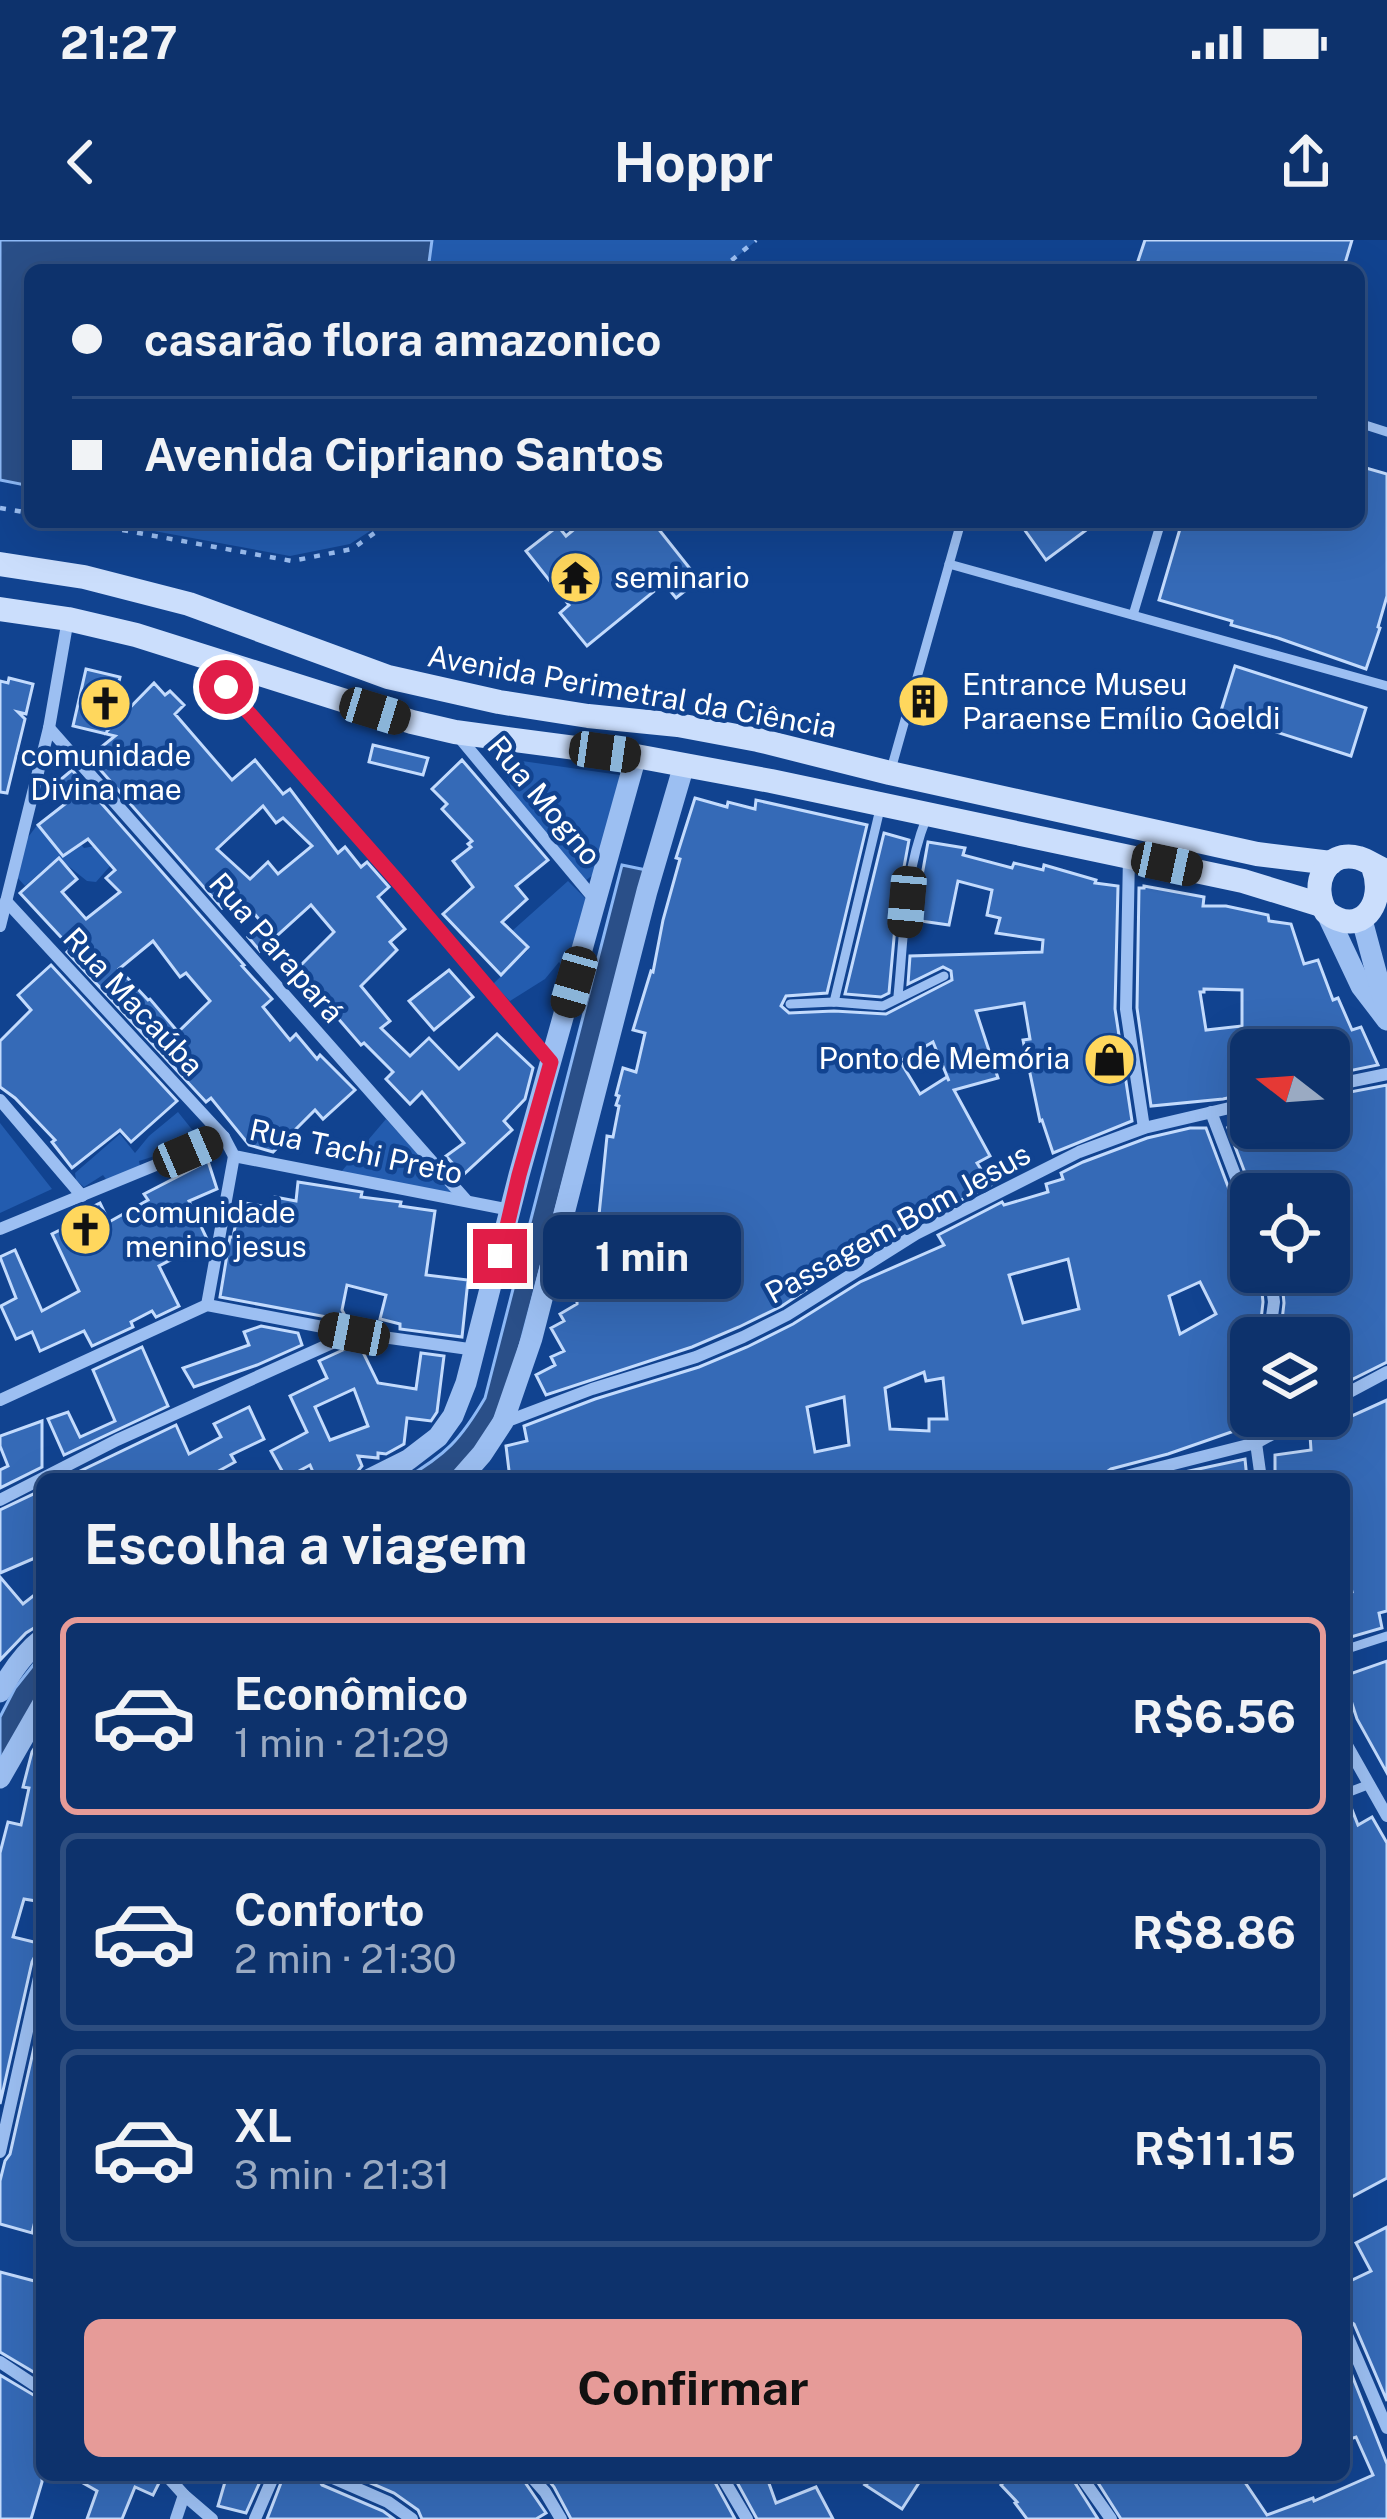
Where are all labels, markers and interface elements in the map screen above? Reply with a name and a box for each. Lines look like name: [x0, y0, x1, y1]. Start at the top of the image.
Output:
text: 21:27: [60, 16, 178, 69]
icon: back: [48, 129, 114, 195]
icon: share: [1273, 129, 1339, 195]
text: Hoppr: [614, 131, 773, 194]
text: casarão flora amazonico: [144, 313, 661, 366]
text: Avenida Cipriano Santos: [144, 428, 664, 481]
temple icon: seminario: [547, 550, 603, 606]
place label: seminario: [614, 559, 750, 595]
street label: Avenida Perimetral da Ciência: [425, 637, 840, 745]
route start: [199, 660, 253, 714]
place label: Entrance Museu Paraense Emílio Goeldi: [962, 666, 1280, 736]
building icon: Entrance Museu Paraense Emílio Goeldi: [895, 674, 951, 730]
church icon: comunidade Divina mae: [78, 676, 134, 732]
car: [335, 683, 415, 739]
street label: Rua Mogno: [480, 728, 609, 872]
car: [567, 729, 643, 775]
place label: comunidade Divina mae: [21, 737, 191, 807]
car: [1128, 839, 1206, 889]
street label: Rua Parapará: [202, 865, 352, 1030]
car: [886, 865, 928, 939]
street label: Rua Macaúba: [56, 920, 211, 1083]
car: [547, 942, 601, 1022]
north arrow: [1230, 1029, 1350, 1149]
map controls: [1230, 1029, 1350, 1437]
shop icon: Ponto de Memória: [1081, 1031, 1137, 1087]
place label: Ponto de Memória: [819, 1040, 1070, 1076]
street label: Rua Tachi Preto: [246, 1111, 466, 1191]
car: [148, 1121, 228, 1183]
street label: Passagem Bom Jesus: [759, 1135, 1036, 1311]
button: locate: [1230, 1173, 1350, 1293]
place label: comunidade menino jesus: [125, 1194, 307, 1264]
church icon: comunidade menino jesus: [58, 1202, 114, 1258]
callout: 1 min: [542, 1214, 740, 1298]
route end: [473, 1229, 527, 1283]
text: 1 min: [595, 1234, 689, 1280]
car: [315, 1309, 393, 1359]
button: layers: [1230, 1317, 1350, 1437]
text: Escolha a viagem: [84, 1513, 528, 1576]
icon: car: [90, 1662, 198, 1770]
text: Econômico: [234, 1667, 468, 1720]
text: R$6.56: [1132, 1690, 1296, 1743]
text: 1 min · 21:29: [234, 1720, 449, 1766]
icon: car: [90, 1878, 198, 1986]
text: Conforto: [234, 1883, 424, 1936]
text: R$8.86: [1132, 1906, 1296, 1959]
text: 2 min · 21:30: [234, 1936, 457, 1982]
icon: car: [90, 2094, 198, 2202]
text: XL: [234, 2099, 292, 2152]
text: R$11.15: [1134, 2122, 1296, 2175]
text: 3 min · 21:31: [234, 2152, 450, 2198]
button: Confirmar: [84, 2319, 1302, 2457]

